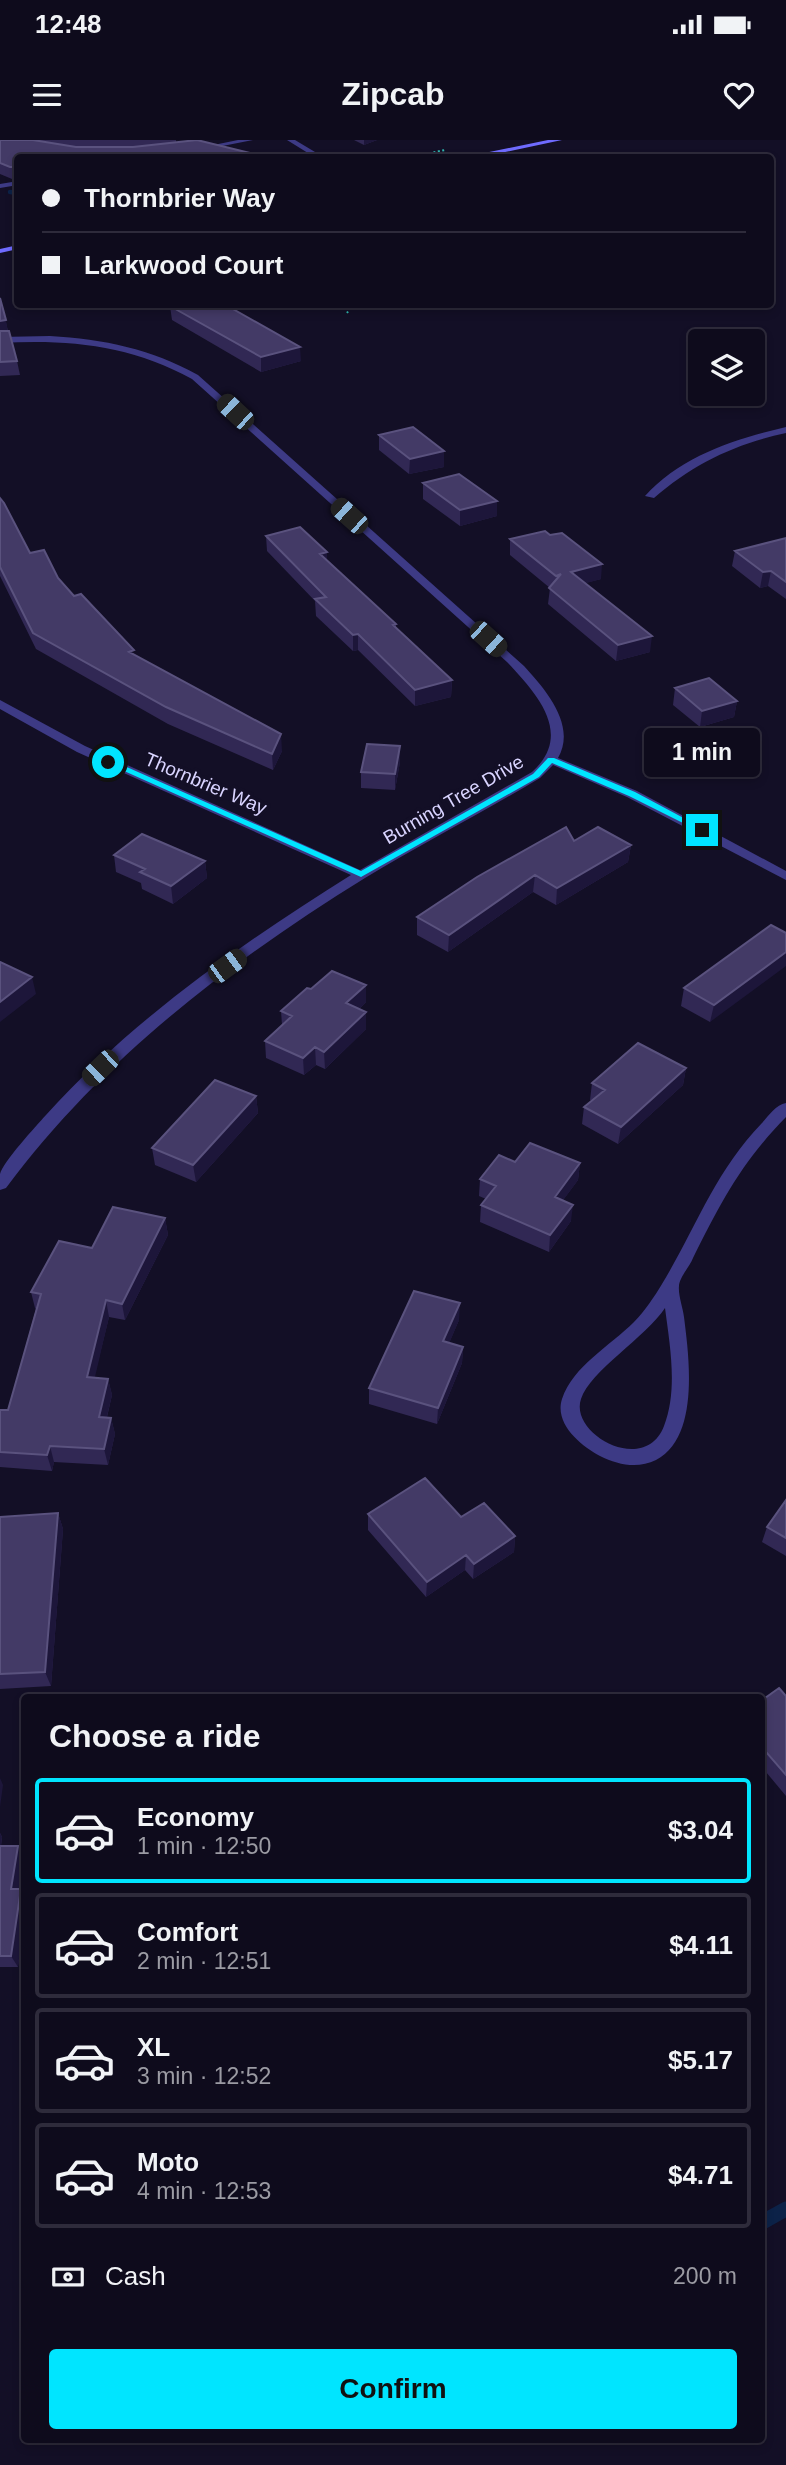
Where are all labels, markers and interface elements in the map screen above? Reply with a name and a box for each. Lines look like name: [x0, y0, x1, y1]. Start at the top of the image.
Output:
text: 12:48: [35, 9, 102, 39]
icon: menu: [28, 76, 66, 114]
text: Zipcab: [341, 76, 445, 112]
icon: heart: [720, 76, 758, 114]
text: Thornbrier Way: [84, 183, 275, 213]
text: Larkwood Court: [84, 250, 283, 280]
map controls: [688, 329, 765, 406]
button: layers: [688, 329, 765, 406]
car: [213, 390, 258, 434]
car: [327, 494, 372, 538]
car: [466, 617, 511, 661]
callout: 1 min: [644, 728, 760, 778]
text: 1 min: [672, 739, 732, 765]
route start: [92, 746, 124, 778]
street label: Thornbrier Way: [142, 748, 270, 819]
street label: Burning Tree Drive: [379, 751, 527, 848]
route end: [686, 814, 718, 846]
car: [204, 945, 251, 987]
car: [78, 1046, 123, 1090]
text: Choose a ride: [49, 1718, 261, 1754]
icon: car: [53, 1799, 116, 1862]
text: Economy: [137, 1802, 254, 1832]
text: $3.04: [668, 1815, 733, 1845]
text: 1 min · 12:50: [137, 1833, 271, 1859]
icon: car: [53, 1914, 116, 1977]
text: Comfort: [137, 1917, 238, 1947]
text: $4.11: [669, 1930, 733, 1960]
text: 2 min · 12:51: [137, 1948, 271, 1974]
icon: car: [53, 2029, 116, 2092]
text: XL: [137, 2032, 170, 2062]
text: $5.17: [668, 2045, 733, 2075]
text: 3 min · 12:52: [137, 2063, 271, 2089]
icon: car: [53, 2144, 116, 2207]
text: Moto: [137, 2147, 199, 2177]
text: $4.71: [668, 2160, 733, 2190]
text: 4 min · 12:53: [137, 2178, 271, 2204]
icon: cash: [49, 2258, 87, 2296]
text: Cash: [105, 2261, 166, 2291]
text: 200 m: [673, 2263, 737, 2289]
button: Confirm: [49, 2349, 737, 2429]

